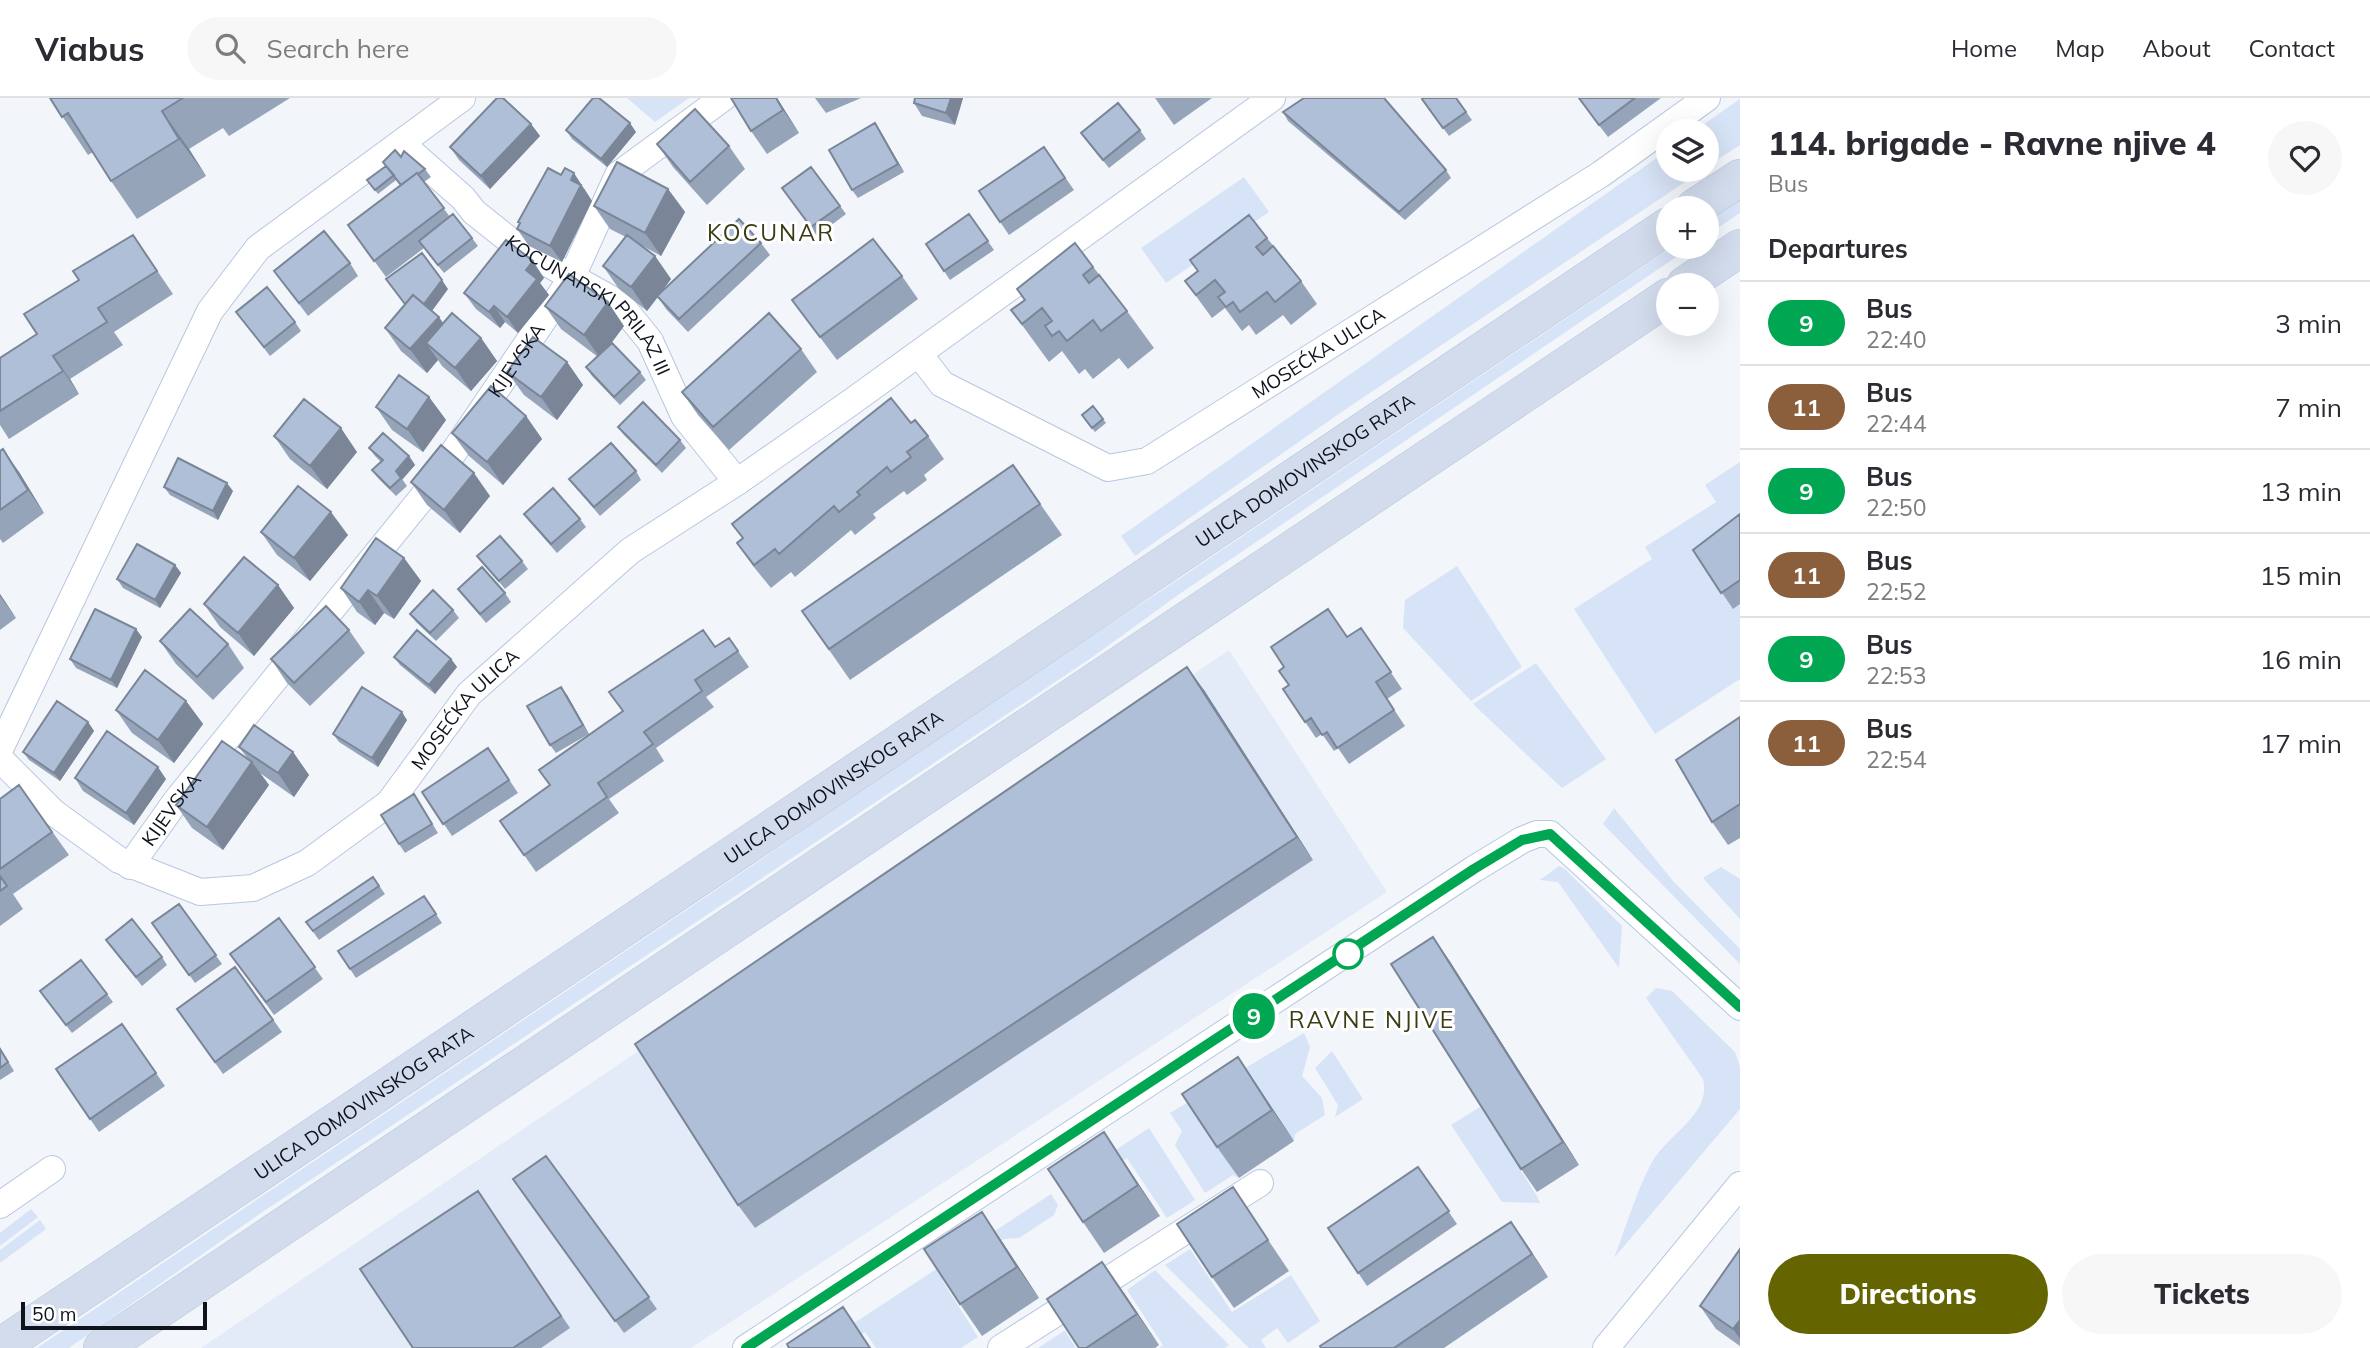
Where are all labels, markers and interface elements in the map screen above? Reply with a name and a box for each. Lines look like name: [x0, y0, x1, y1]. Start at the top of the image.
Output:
search box: [187, 17, 677, 80]
text: Viabus: [35, 28, 145, 69]
icon: search: [211, 29, 249, 67]
text: Search here: [267, 32, 409, 65]
text: Home: [1951, 33, 2017, 63]
text: Map: [2055, 33, 2105, 63]
text: About: [2143, 33, 2211, 63]
text: Contact: [2249, 33, 2335, 63]
map controls: [1656, 119, 1719, 336]
button: layers: [1656, 119, 1719, 182]
button: heart: [2268, 121, 2342, 195]
text: 114. brigade - Ravne njive 4: [1768, 122, 2216, 163]
text: Bus: [1768, 169, 1808, 198]
button: +: [1656, 196, 1719, 259]
district label: KOCUNAR: [707, 218, 835, 247]
street label: KOCUNARSKI PRILAZ III: [501, 230, 676, 379]
text: Departures: [1768, 232, 1908, 265]
button: −: [1656, 273, 1719, 336]
text: Bus: [1866, 292, 1912, 325]
street label: MOSEĆKA ULICA: [1247, 302, 1389, 404]
text: 3 min: [2275, 307, 2342, 340]
text: 9: [1799, 308, 1814, 338]
street label: KIJEVSKA: [482, 318, 550, 402]
text: 22:40: [1866, 325, 1926, 354]
text: Bus: [1866, 376, 1912, 409]
street label: ULICA DOMOVINSKOG RATA: [1191, 388, 1419, 552]
text: 7 min: [2275, 391, 2342, 424]
text: 11: [1792, 392, 1821, 422]
text: 22:44: [1866, 409, 1926, 438]
text: Bus: [1866, 460, 1912, 493]
text: 13 min: [2260, 475, 2342, 508]
text: 9: [1799, 476, 1814, 506]
text: 22:50: [1866, 493, 1926, 522]
text: Bus: [1866, 544, 1912, 577]
text: 15 min: [2260, 559, 2342, 592]
text: 11: [1792, 560, 1821, 590]
text: 22:52: [1866, 577, 1926, 606]
text: Bus: [1866, 628, 1912, 661]
text: 16 min: [2260, 643, 2342, 676]
street label: MOSEĆKA ULICA: [406, 644, 524, 774]
text: 9: [1799, 644, 1814, 674]
text: 22:53: [1866, 661, 1926, 690]
street label: ULICA DOMOVINSKOG RATA: [719, 705, 948, 869]
text: Bus: [1866, 712, 1912, 745]
text: 17 min: [2260, 727, 2342, 760]
text: 11: [1792, 728, 1821, 758]
text: 22:54: [1866, 745, 1926, 774]
street label: KIJEVSKA: [136, 768, 206, 850]
unlabelled marker: [1333, 939, 1363, 969]
line badge: 9: [1231, 993, 1277, 1039]
text: 9: [1247, 1001, 1261, 1031]
district label: RAVNE NJIVE: [1289, 1005, 1455, 1034]
street label: ULICA DOMOVINSKOG RATA: [249, 1020, 478, 1185]
button: Directions: [1768, 1254, 2048, 1334]
button: Tickets: [2062, 1254, 2342, 1334]
scale bar: [21, 1299, 206, 1331]
text: 50 m: [32, 1302, 76, 1326]

